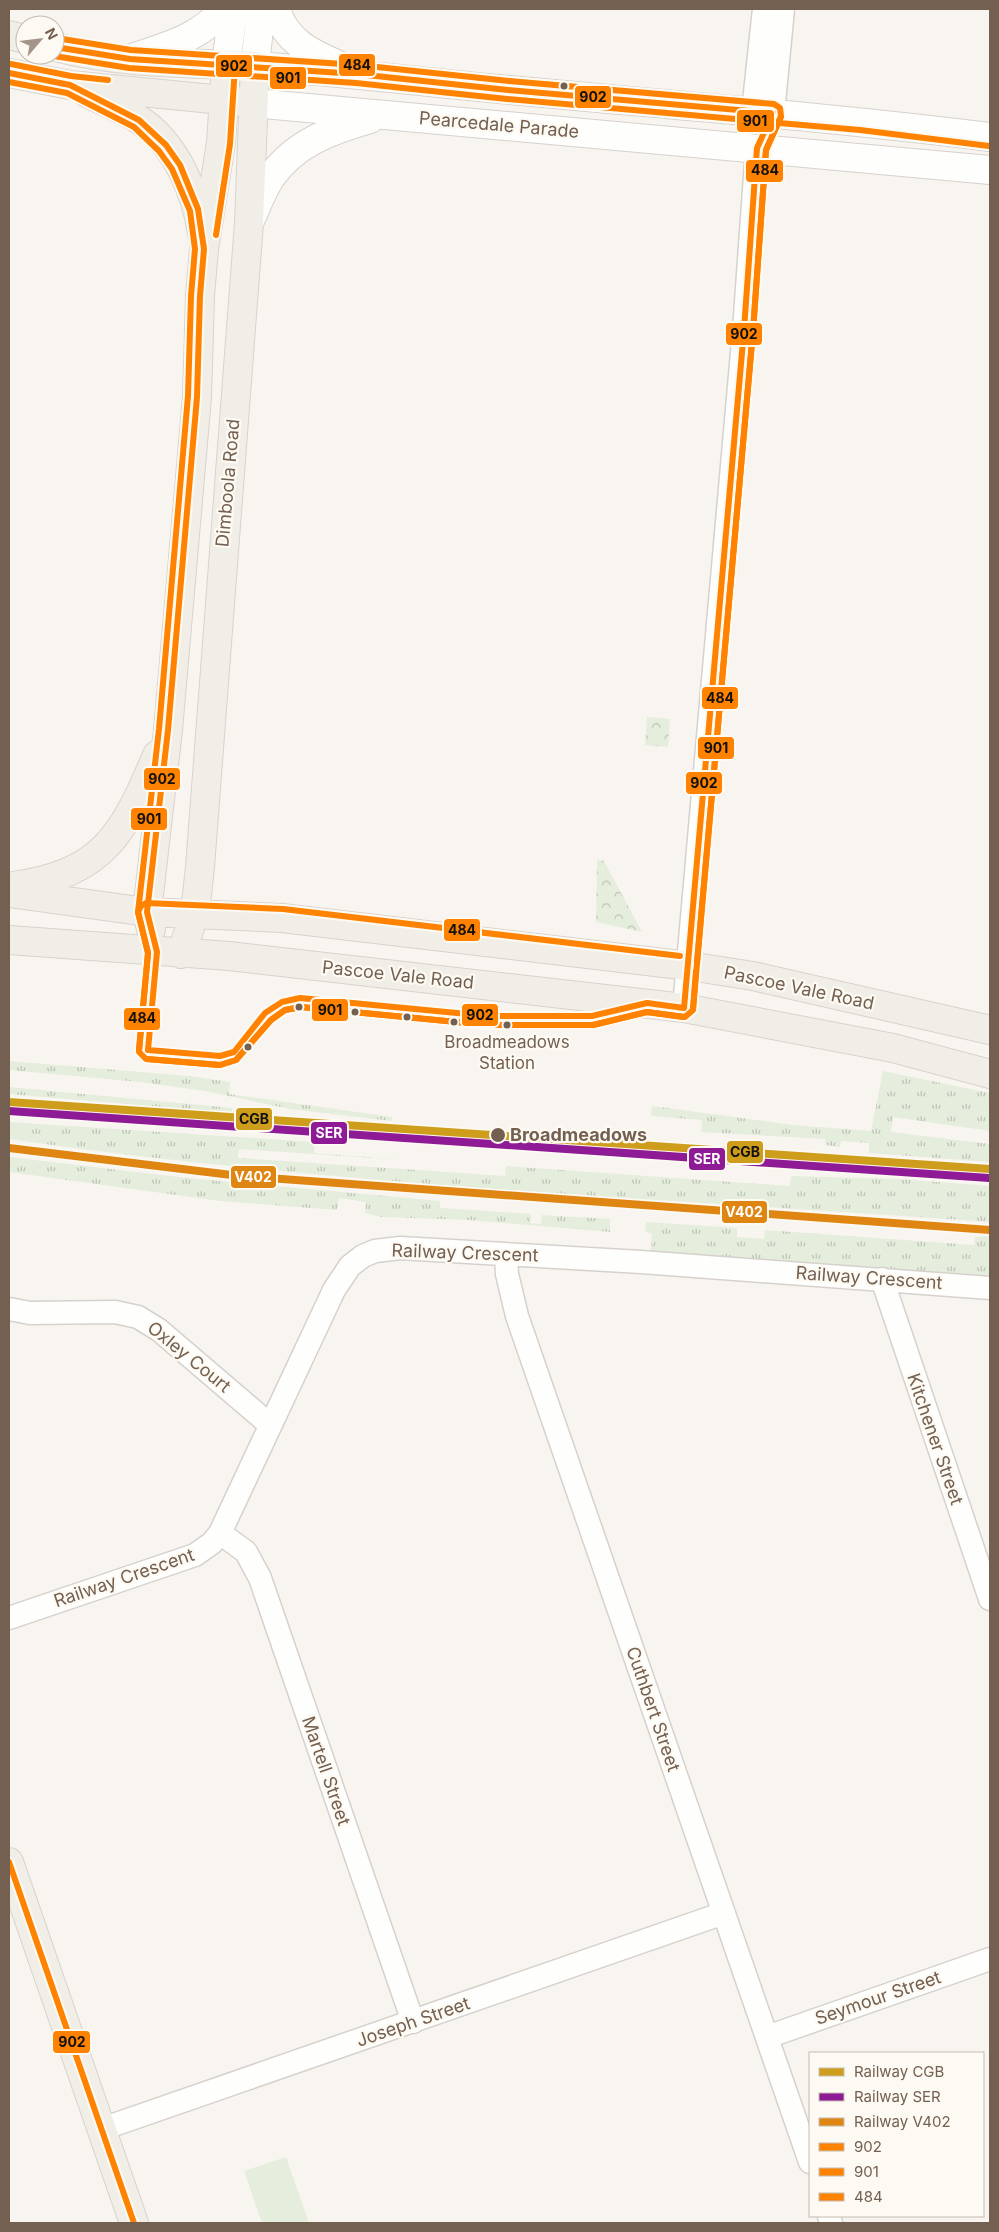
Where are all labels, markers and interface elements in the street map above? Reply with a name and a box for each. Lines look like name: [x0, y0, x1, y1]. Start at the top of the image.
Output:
north arrow: [15, 15, 65, 65]
text: N: [42, 25, 62, 42]
line badge: 484: [338, 53, 376, 77]
line badge: 902: [215, 54, 253, 78]
text: 484: [343, 56, 371, 73]
text: 902: [220, 57, 248, 74]
line badge: 901: [269, 66, 307, 90]
text: 901: [276, 69, 300, 86]
unlabelled marker: [559, 81, 569, 91]
line badge: 902: [574, 85, 612, 109]
text: 902: [579, 88, 607, 105]
street label: Pearcedale Parade: [418, 107, 580, 142]
line badge: 901: [736, 109, 775, 133]
text: 901: [743, 112, 767, 129]
line badge: 484: [745, 159, 784, 183]
text: 484: [751, 161, 779, 178]
line badge: 902: [725, 322, 763, 346]
text: 902: [730, 325, 758, 342]
street label: Dimboola Road: [211, 418, 244, 548]
line badge: 484: [701, 686, 739, 710]
text: 484: [706, 689, 734, 706]
line badge: 901: [697, 736, 735, 760]
text: 901: [704, 739, 728, 756]
line badge: 902: [143, 767, 181, 791]
text: 902: [148, 770, 176, 787]
line badge: 902: [685, 771, 723, 795]
text: 902: [690, 774, 718, 791]
line badge: 901: [130, 807, 168, 831]
text: 901: [137, 810, 161, 827]
line badge: 484: [443, 918, 481, 942]
text: 484: [448, 921, 476, 938]
street label: Pascoe Vale Road: [321, 956, 475, 993]
street label: Pascoe Vale Road: [722, 961, 876, 1014]
line badge: 901: [311, 998, 349, 1022]
text: 901: [318, 1001, 342, 1018]
unlabelled marker: [294, 1002, 304, 1012]
line badge: 902: [461, 1003, 499, 1027]
text: 902: [466, 1006, 494, 1023]
line badge: 484: [123, 1007, 161, 1031]
unlabelled marker: [350, 1007, 360, 1017]
text: 484: [128, 1009, 156, 1026]
unlabelled marker: [402, 1012, 412, 1022]
unlabelled marker: [449, 1017, 459, 1027]
marker: Broadmeadows Station: [502, 1020, 512, 1030]
place label: Broadmeadows Station: [444, 1032, 570, 1073]
unlabelled marker: [243, 1042, 253, 1052]
line badge: CGB: [235, 1107, 273, 1131]
text: CGB: [239, 1110, 269, 1127]
line badge: SER: [310, 1121, 348, 1145]
text: SER: [316, 1124, 342, 1141]
place label: Broadmeadows: [510, 1124, 647, 1145]
marker: Broadmeadows: [489, 1126, 507, 1144]
line badge: CGB: [726, 1140, 764, 1164]
text: CGB: [730, 1143, 760, 1160]
line badge: SER: [688, 1147, 726, 1171]
text: SER: [694, 1150, 720, 1167]
line badge: V402: [230, 1165, 277, 1189]
text: V402: [234, 1168, 272, 1185]
line badge: V402: [721, 1200, 768, 1224]
text: V402: [725, 1203, 763, 1220]
street label: Railway Crescent: [391, 1239, 539, 1266]
street label: Railway Crescent: [795, 1262, 943, 1293]
street label: Oxley Court: [144, 1317, 235, 1397]
street label: Kitchener Street: [903, 1370, 968, 1507]
street label: Railway Crescent: [51, 1544, 197, 1611]
street label: Cuthbert Street: [622, 1644, 685, 1774]
street label: Martell Street: [298, 1713, 355, 1828]
street label: Seymour Street: [812, 1966, 944, 2029]
street label: Joseph Street: [353, 1992, 472, 2051]
line badge: 902: [52, 2030, 91, 2054]
text: 902: [58, 2033, 86, 2050]
legend: [809, 2052, 984, 2217]
text: Railway CGB: [854, 2062, 944, 2081]
text: Railway SER: [854, 2087, 941, 2106]
text: Railway V402: [854, 2112, 951, 2131]
text: 902: [854, 2137, 882, 2156]
text: 901: [854, 2162, 879, 2181]
text: 484: [854, 2187, 883, 2206]

